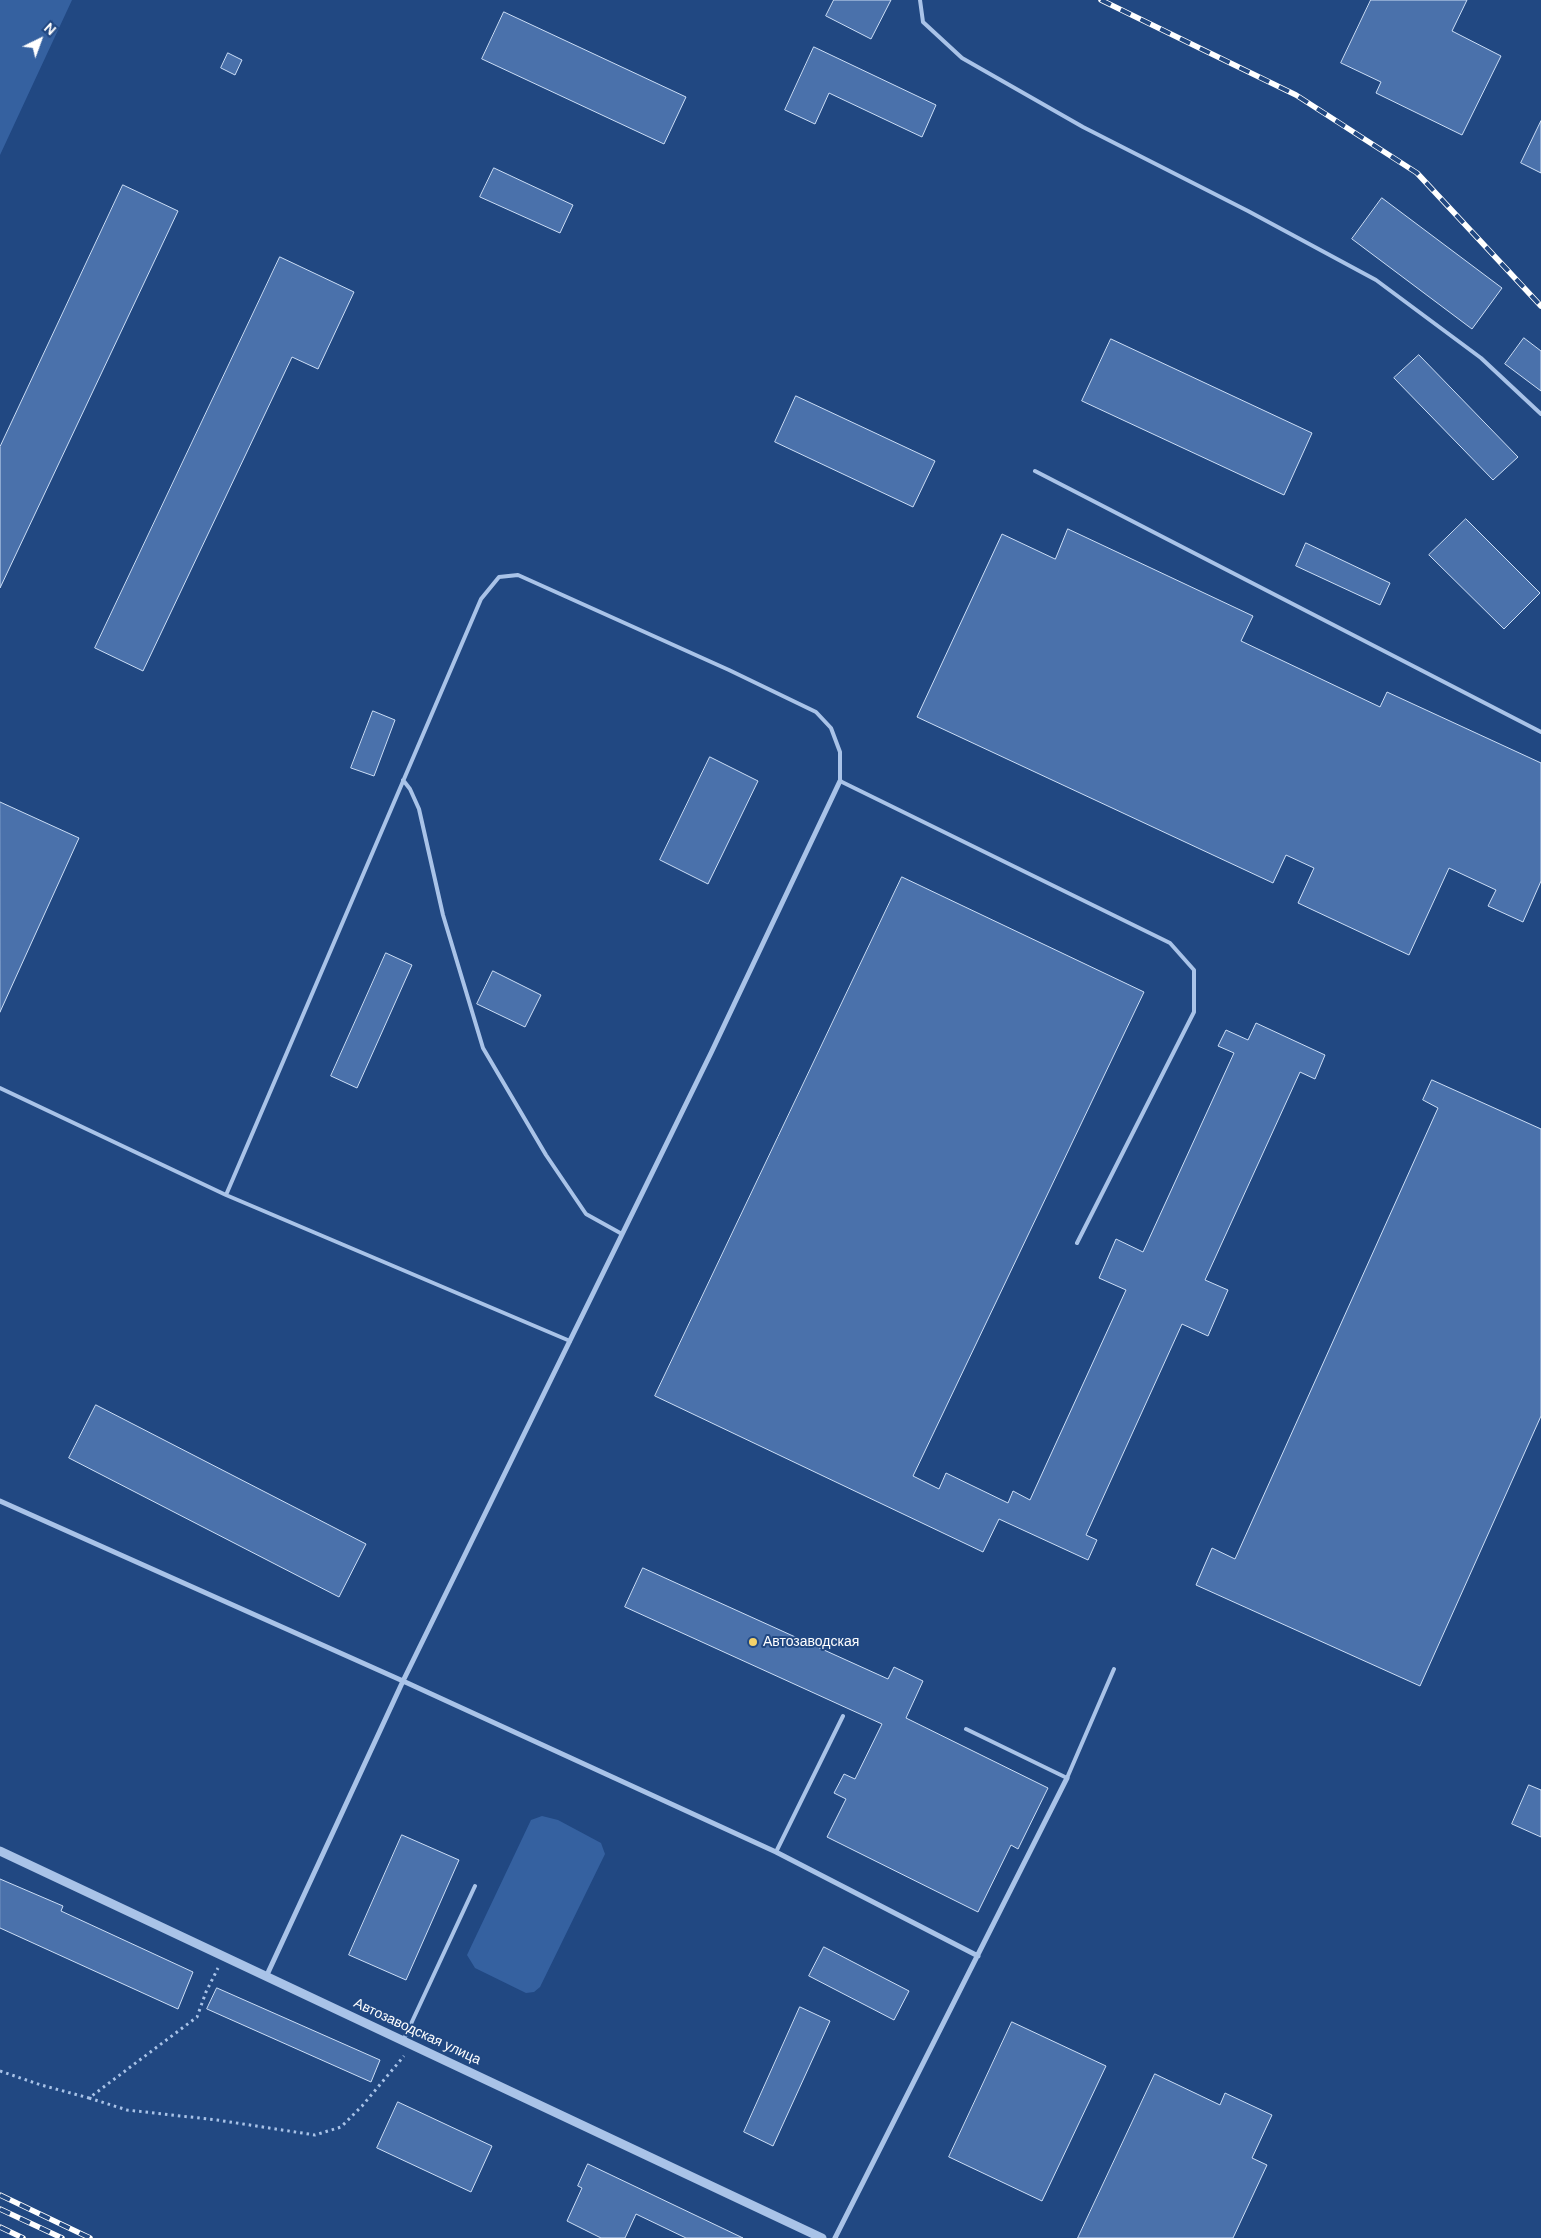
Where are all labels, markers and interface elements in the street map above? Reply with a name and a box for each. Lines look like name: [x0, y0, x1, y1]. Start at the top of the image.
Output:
north arrow: [15, 15, 65, 65]
text: N: [40, 19, 60, 39]
place label: Автозаводская: [763, 1634, 859, 1650]
marker: Автозаводская: [747, 1636, 759, 1648]
street label: Автозаводская улица: [351, 1995, 483, 2069]

